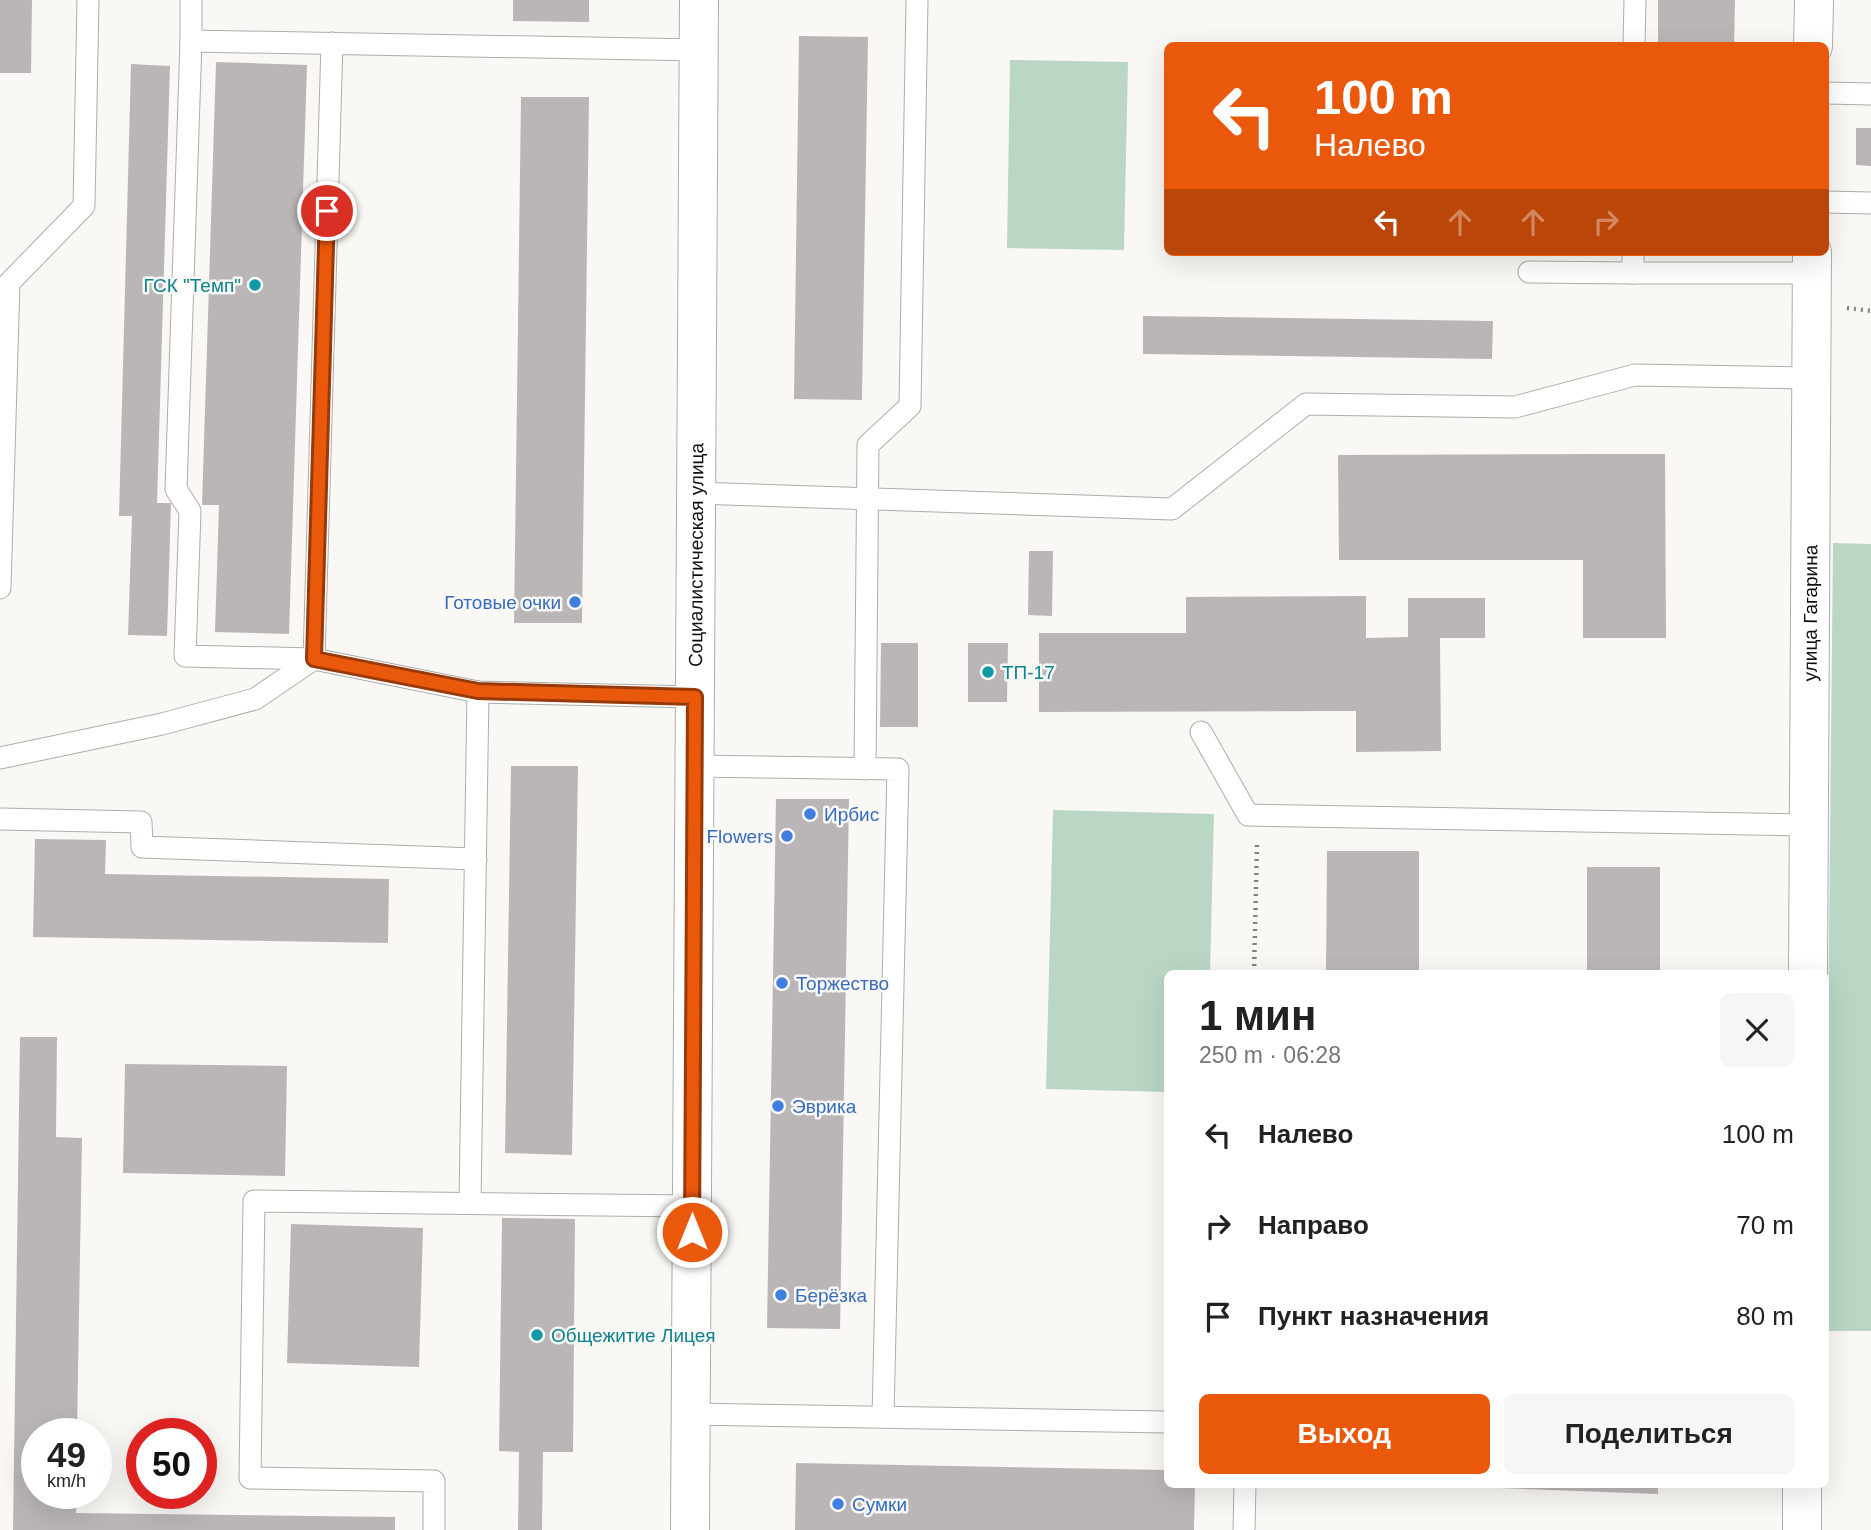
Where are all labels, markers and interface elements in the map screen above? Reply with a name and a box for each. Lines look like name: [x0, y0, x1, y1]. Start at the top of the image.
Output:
icon: left: [1199, 70, 1290, 161]
text: 100 m: [1314, 70, 1453, 124]
text: Налево: [1314, 127, 1426, 163]
pin: [297, 181, 357, 241]
icon: arrive: [308, 192, 346, 230]
icon: left: [1368, 203, 1406, 241]
icon: ahead: [1441, 203, 1479, 241]
icon: ahead: [1514, 203, 1552, 241]
icon: right: [1587, 203, 1625, 241]
place label: ГСК "Темп": [144, 275, 241, 296]
marker: ГСК "Темп": [247, 277, 263, 293]
street label: Социалистическая улица: [685, 442, 707, 667]
street label: улица Гагарина: [1800, 544, 1821, 681]
place label: Готовые очки: [444, 592, 561, 613]
marker: Готовые очки: [567, 594, 583, 610]
place label: ТП-17: [1002, 662, 1055, 683]
marker: ТП-17: [980, 664, 996, 680]
place label: Ирбис: [824, 804, 879, 825]
marker: Ирбис: [802, 806, 818, 822]
place label: Flowers: [706, 826, 773, 847]
marker: Flowers: [779, 828, 795, 844]
place label: Торжество: [796, 973, 889, 994]
marker: Торжество: [774, 975, 790, 991]
text: 1 мин: [1199, 992, 1316, 1039]
button: close: [1720, 993, 1794, 1067]
text: 250 m · 06:28: [1199, 1042, 1341, 1068]
place label: Эврика: [792, 1096, 857, 1117]
marker: Эврика: [770, 1098, 786, 1114]
icon: left: [1199, 1116, 1237, 1154]
text: Налево: [1258, 1119, 1353, 1149]
text: 100 m: [1722, 1119, 1794, 1149]
position arrow: [655, 1195, 729, 1269]
icon: right: [1199, 1207, 1237, 1245]
text: Направо: [1258, 1210, 1369, 1240]
text: 70 m: [1736, 1210, 1794, 1240]
place label: Берёзка: [795, 1285, 868, 1306]
marker: Берёзка: [773, 1287, 789, 1303]
icon: arrive: [1199, 1298, 1237, 1336]
text: Пункт назначения: [1258, 1301, 1489, 1331]
text: 80 m: [1736, 1301, 1794, 1331]
place label: Общежитие Лицея: [551, 1325, 716, 1346]
marker: Общежитие Лицея: [529, 1327, 545, 1343]
button: Выход: [1199, 1394, 1490, 1474]
button: Поделиться: [1504, 1394, 1794, 1474]
speed limit sign: 50: [126, 1418, 217, 1509]
text: 49: [47, 1435, 86, 1474]
text: km/h: [47, 1471, 86, 1491]
place label: Сумки: [852, 1494, 907, 1515]
marker: Сумки: [830, 1496, 846, 1512]

